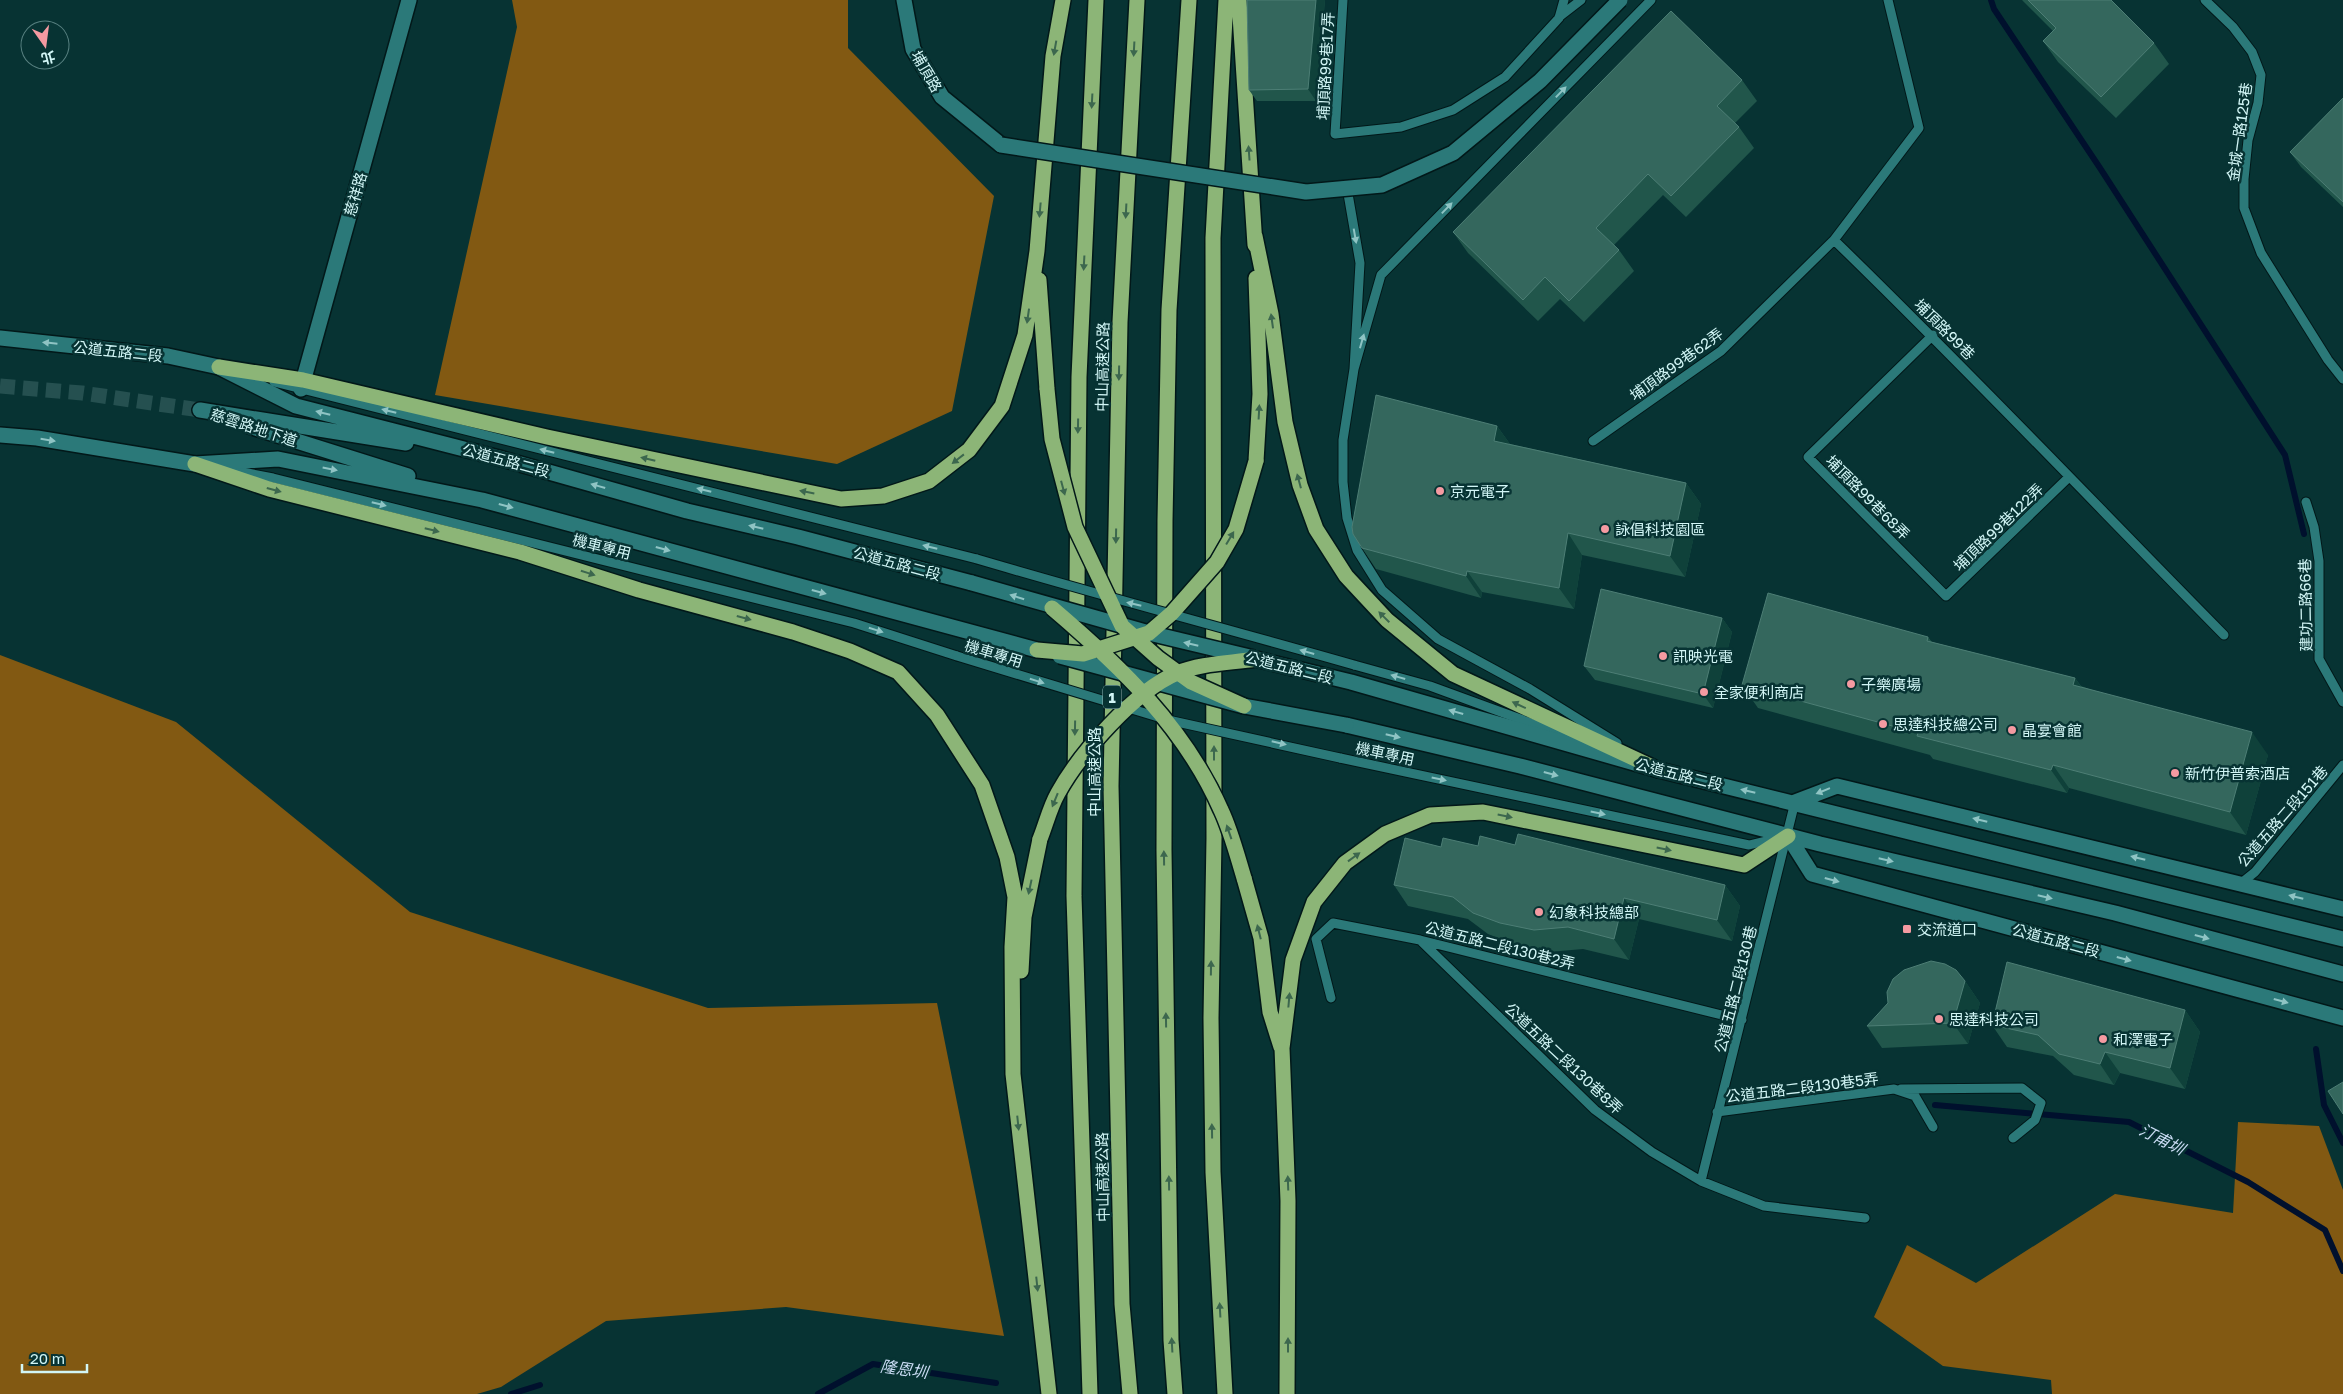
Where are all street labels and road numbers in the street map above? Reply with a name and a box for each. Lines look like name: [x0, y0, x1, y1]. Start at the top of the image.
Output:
street label: 埔頂路99巷17弄: [1313, 11, 1337, 121]
street label: 埔頂路: [908, 47, 946, 95]
street label: 金城一路125巷: [2223, 81, 2255, 183]
street label: 慈祥路: [340, 170, 370, 218]
street label: 埔頂路99巷: [1911, 295, 1979, 363]
street label: 中山高速公路: [1092, 322, 1112, 412]
street label: 埔頂路99巷62弄: [1626, 324, 1726, 404]
street label: 公道五路二段: [72, 337, 164, 365]
street label: 慈雲路地下道: [208, 405, 300, 449]
street label: 公道五路二段: [460, 440, 552, 480]
street label: 埔頂路99巷68弄: [1822, 451, 1914, 543]
street label: 埔頂路99巷122弄: [1949, 480, 2047, 574]
street label: 機車專用: [571, 530, 633, 562]
street label: 公道五路二段: [851, 543, 943, 583]
street label: 建功二路66巷: [2295, 558, 2315, 652]
street label: 機車專用: [963, 636, 1025, 670]
street label: 公道五路二段: [1243, 647, 1335, 687]
road number: 1: [1103, 686, 1121, 709]
street label: 中山高速公路: [1085, 727, 1103, 817]
street label: 機車專用: [1354, 738, 1416, 768]
street label: 公道五路二段: [1633, 754, 1725, 794]
street label: 公道五路二段151巷: [2233, 762, 2331, 870]
street label: 公道五路二段130巷2弄: [1423, 918, 1577, 972]
street label: 公道五路二段: [2010, 920, 2102, 960]
street label: 公道五路二段130巷: [1710, 924, 1760, 1054]
street label: 公道五路二段130巷8弄: [1501, 999, 1627, 1117]
street label: 公道五路二段130巷5弄: [1724, 1069, 1880, 1105]
street label: 中山高速公路: [1092, 1132, 1112, 1222]

